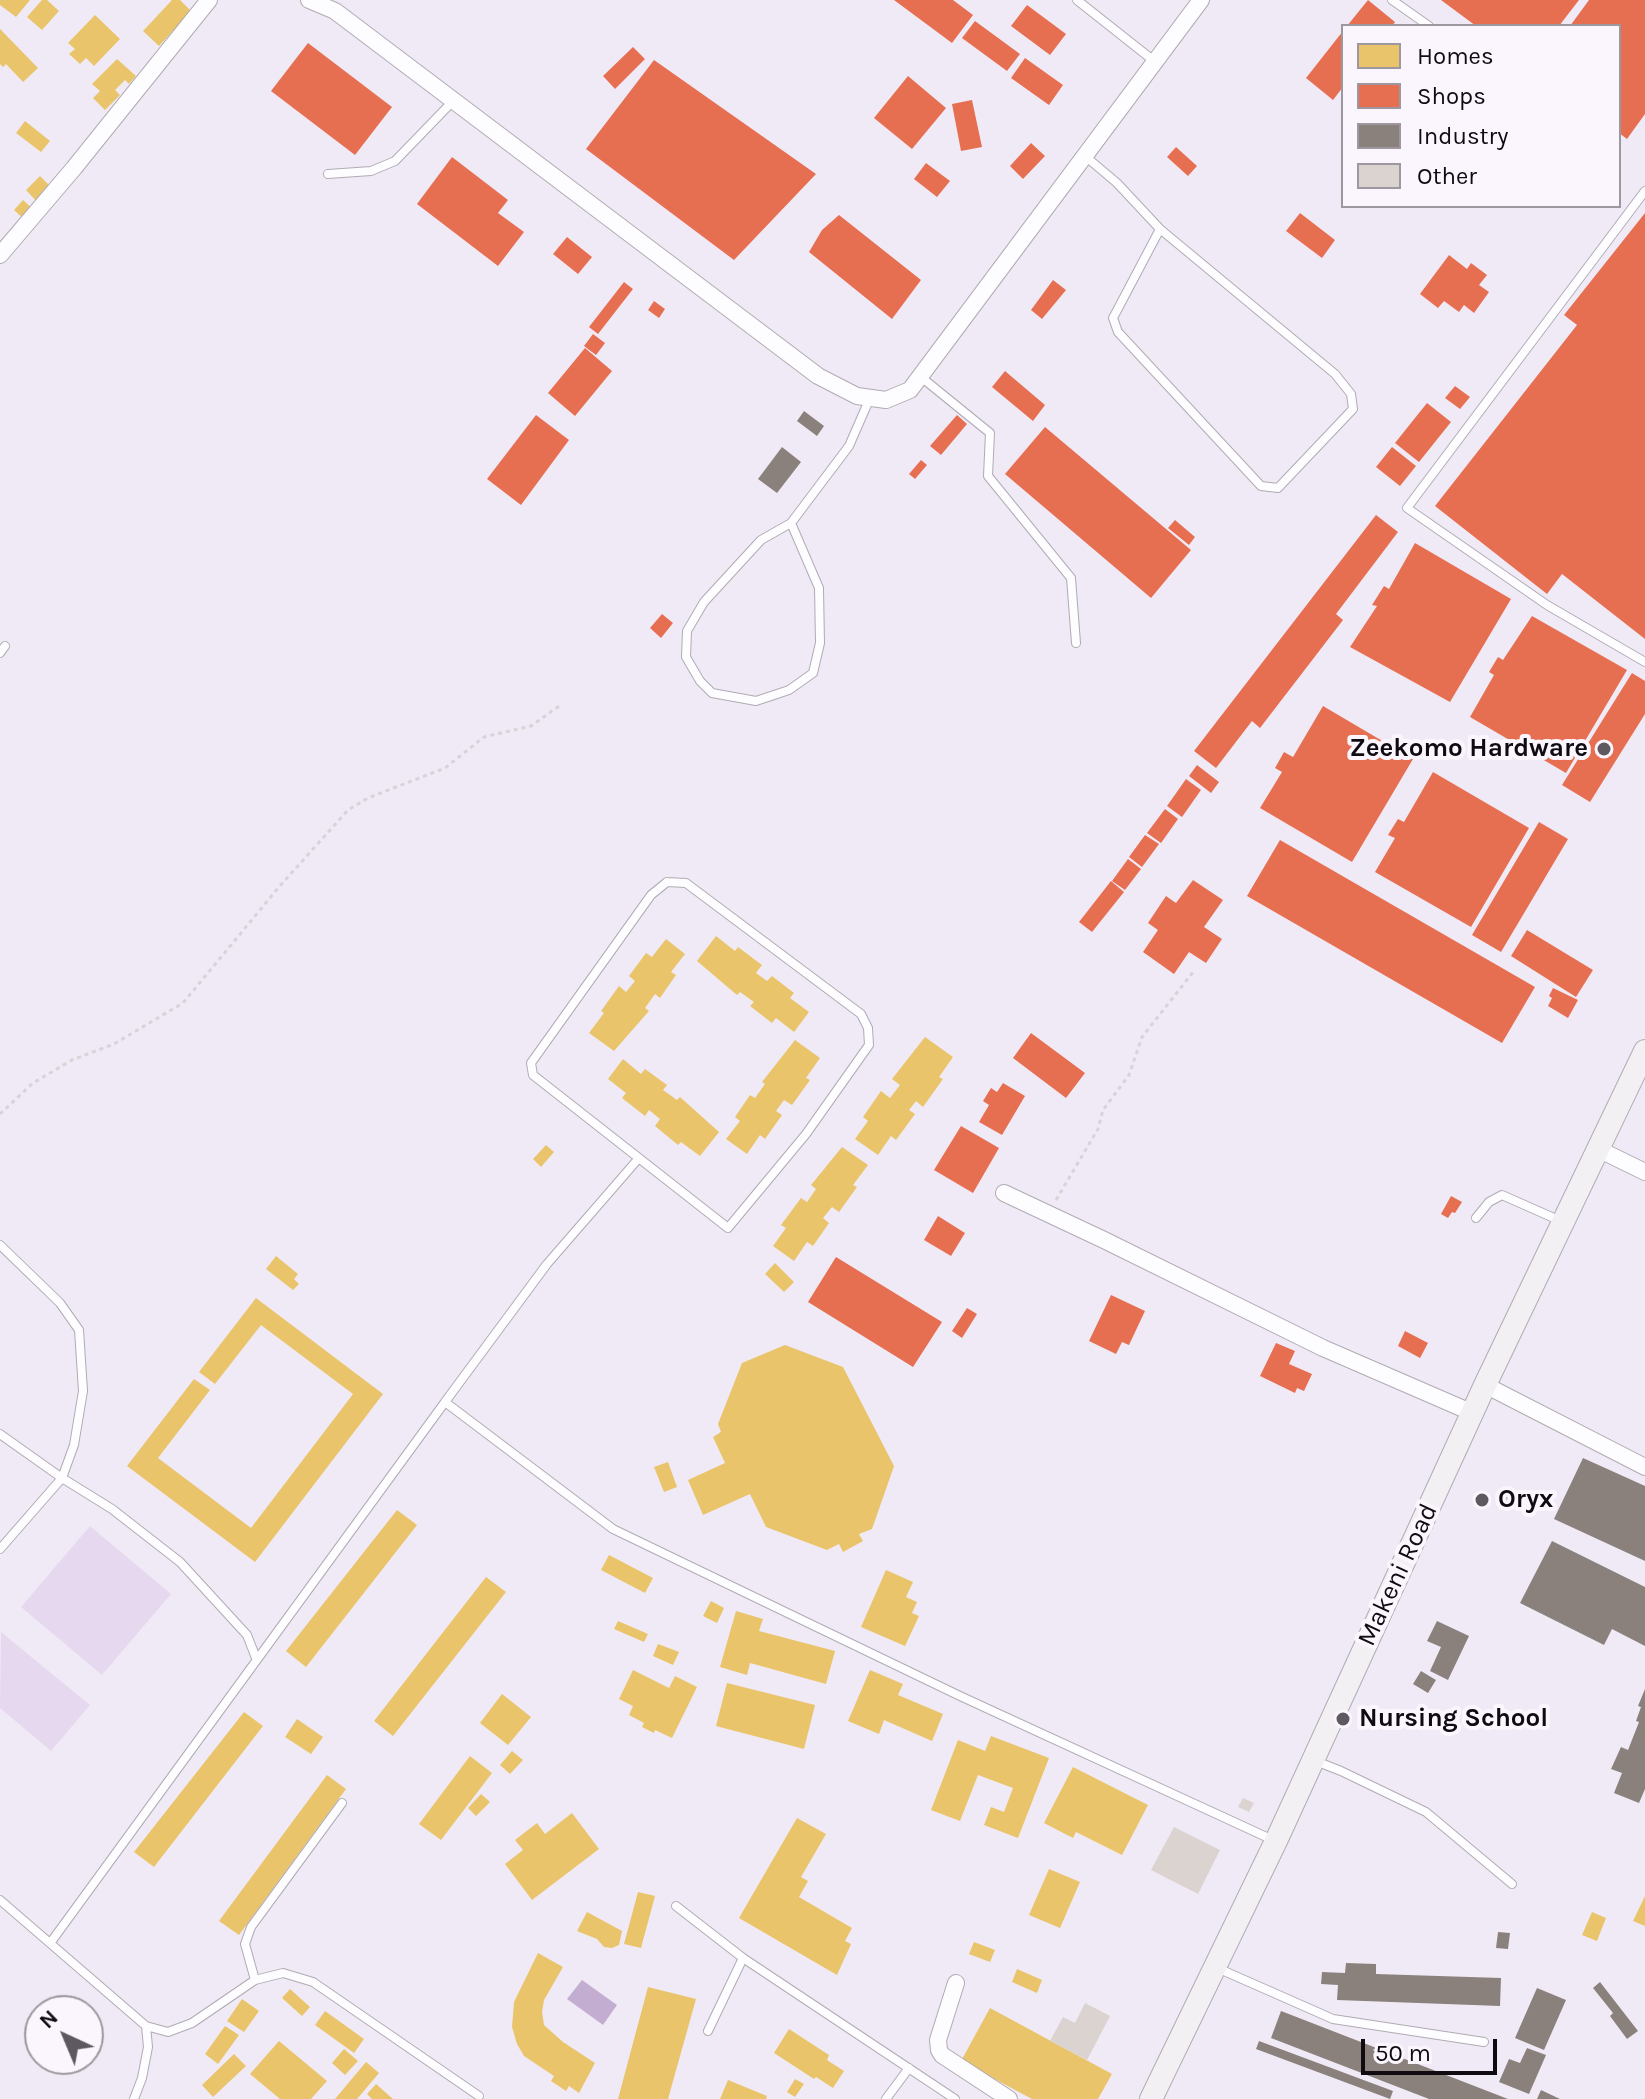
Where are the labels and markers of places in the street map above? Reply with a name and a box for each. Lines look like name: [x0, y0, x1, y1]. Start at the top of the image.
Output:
place label: Zeekomo Hardware: [1349, 733, 1588, 765]
marker: Zeekomo Hardware: [1595, 740, 1613, 758]
place label: Oryx: [1498, 1484, 1553, 1516]
marker: Oryx: [1473, 1491, 1491, 1509]
place label: Nursing School: [1359, 1703, 1548, 1735]
marker: Nursing School: [1334, 1710, 1352, 1728]

